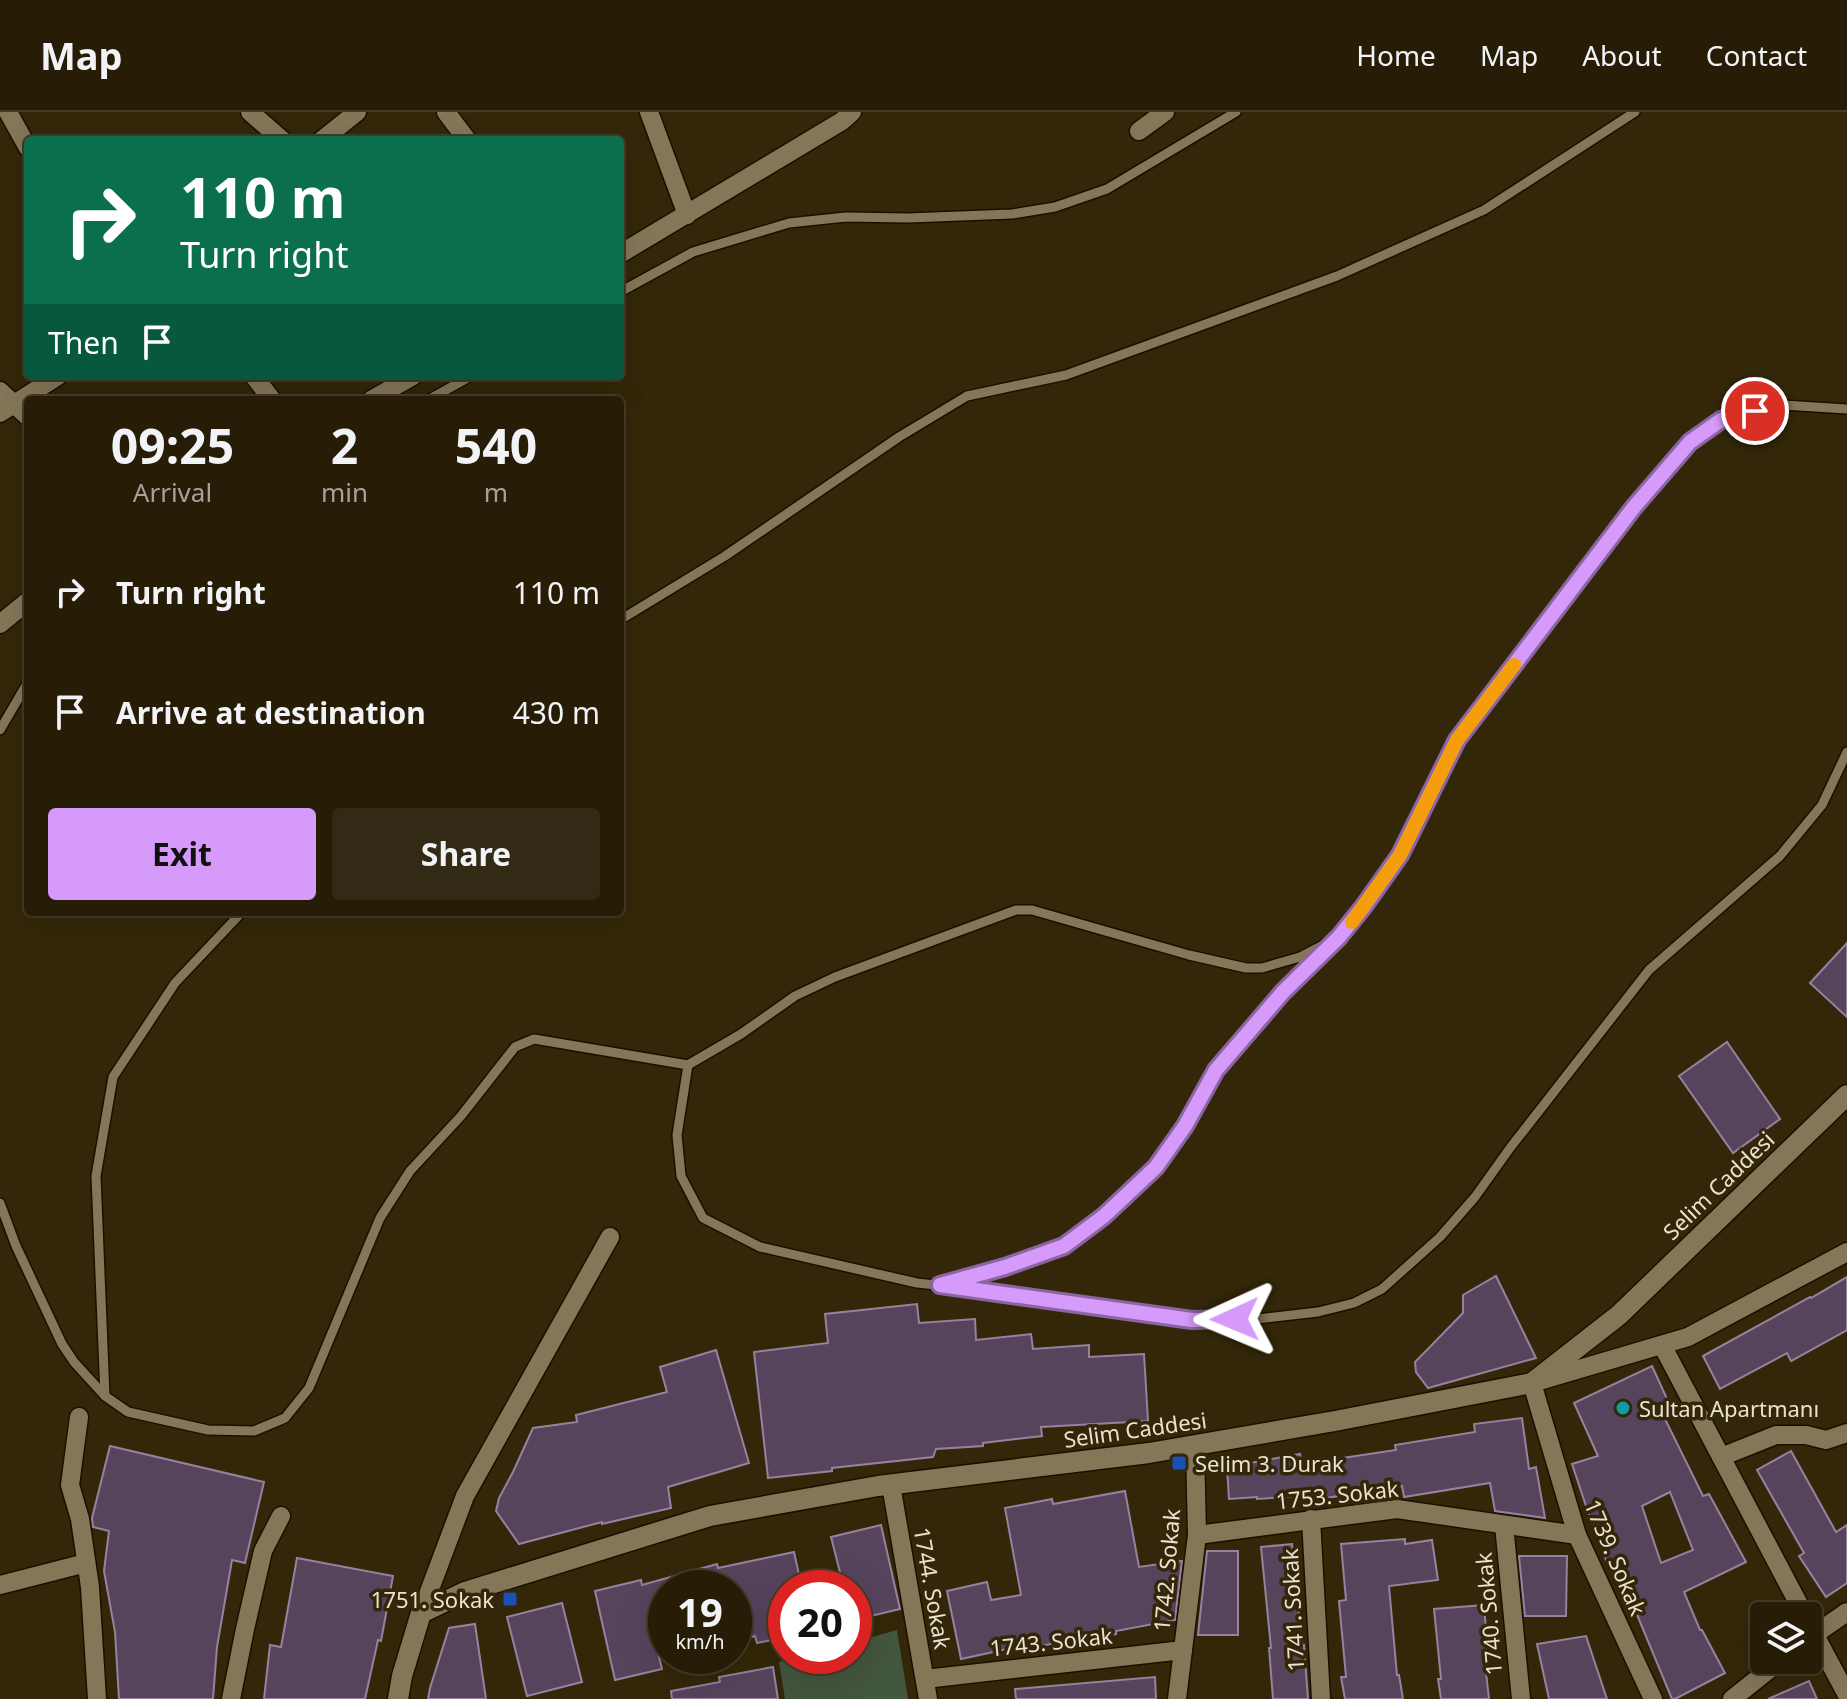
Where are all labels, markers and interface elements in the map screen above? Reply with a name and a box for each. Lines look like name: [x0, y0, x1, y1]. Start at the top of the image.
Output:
text: Map: [40, 29, 123, 81]
text: Home: [1356, 36, 1436, 74]
text: Map: [1480, 36, 1538, 74]
text: About: [1582, 36, 1662, 74]
text: Contact: [1706, 36, 1807, 74]
text: 110 m: [180, 158, 345, 234]
icon: right: [48, 168, 152, 272]
text: Turn right: [180, 230, 348, 279]
icon: arrive: [135, 320, 179, 364]
text: Then: [48, 322, 119, 363]
pin: [1721, 377, 1789, 445]
icon: arrive: [1733, 389, 1777, 433]
text: 09:25: [111, 413, 234, 478]
text: 2: [331, 413, 358, 478]
text: 540: [455, 413, 537, 478]
text: Arrival: [133, 474, 212, 510]
text: min: [321, 474, 368, 510]
text: m: [484, 474, 508, 510]
icon: right: [48, 570, 92, 614]
text: Turn right: [116, 572, 266, 613]
text: 110 m: [513, 572, 600, 613]
icon: arrive: [48, 690, 92, 734]
text: Arrive at destination: [116, 692, 426, 733]
text: 430 m: [513, 692, 600, 733]
button: Exit: [48, 808, 316, 900]
button: Share: [332, 808, 600, 900]
street label: Selim Caddesi: [1656, 1124, 1780, 1246]
position arrow: [1193, 1277, 1277, 1361]
place label: Sultan Apartmanı: [1639, 1393, 1819, 1423]
marker: Sultan Apartmanı: [1614, 1399, 1632, 1417]
street label: Selim Caddesi: [1062, 1404, 1208, 1454]
place label: Selim 3. Durak: [1195, 1448, 1344, 1478]
marker: Selim 3. Durak: [1170, 1454, 1188, 1472]
street label: 1753. Sokak: [1274, 1473, 1400, 1515]
street label: 1739. Sokak: [1578, 1494, 1654, 1620]
street label: 1742. Sokak: [1146, 1507, 1186, 1633]
street label: 1744. Sokak: [908, 1525, 959, 1652]
street label: 1741. Sokak: [1274, 1547, 1310, 1672]
street label: 1740. Sokak: [1468, 1551, 1508, 1677]
speed limit sign: 20: [768, 1570, 872, 1674]
place label: 1751. Sokak: [371, 1584, 494, 1614]
text: 19: [677, 1584, 723, 1639]
marker: 1751. Sokak: [501, 1590, 519, 1608]
map controls: [1750, 1602, 1822, 1674]
button: layers: [1750, 1602, 1822, 1674]
street label: 1743. Sokak: [988, 1620, 1114, 1662]
text: km/h: [675, 1628, 725, 1655]

